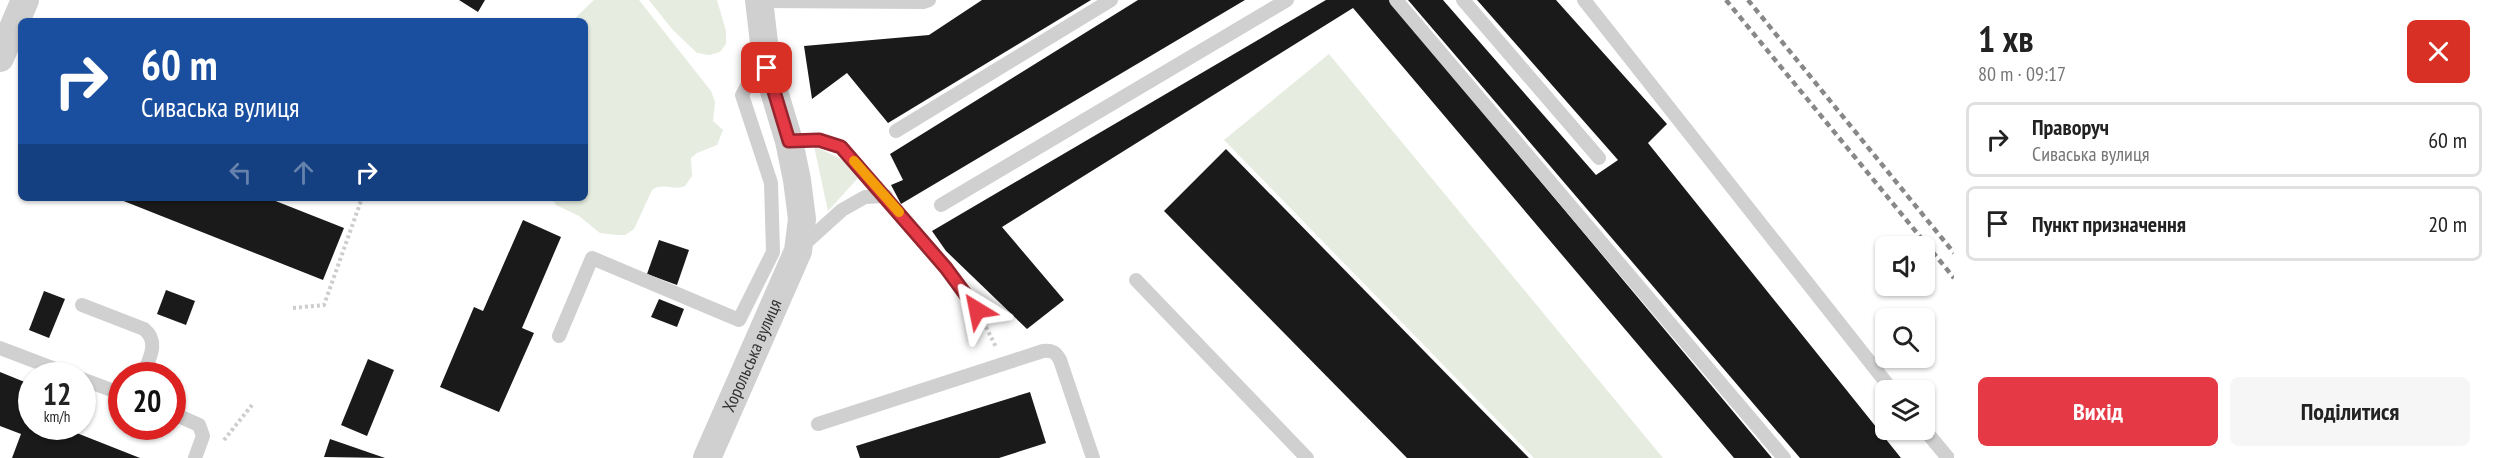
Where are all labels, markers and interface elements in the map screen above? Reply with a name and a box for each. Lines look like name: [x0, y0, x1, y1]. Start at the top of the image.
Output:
text: 1 хв: [1978, 15, 2033, 62]
button: close: [2407, 20, 2470, 83]
text: 60 m: [141, 37, 218, 92]
icon: right: [42, 42, 120, 120]
pin: [741, 42, 792, 93]
icon: arrive: [750, 51, 783, 84]
text: 80 m · 09:17: [1978, 61, 2066, 87]
text: Сиваська вулиця: [141, 90, 300, 124]
text: Праворуч: [2032, 113, 2109, 141]
icon: right: [1981, 123, 2014, 156]
text: 60 m: [2428, 126, 2467, 154]
text: Сиваська вулиця: [2032, 141, 2149, 167]
icon: left: [224, 156, 257, 189]
icon: ahead: [287, 156, 320, 189]
icon: right: [350, 156, 383, 189]
icon: arrive: [1981, 207, 2014, 240]
text: Пункт призначення: [2032, 210, 2186, 238]
text: 20 m: [2428, 210, 2467, 238]
map controls: [1875, 236, 1935, 440]
button: sound: [1875, 236, 1935, 296]
position arrow: [945, 278, 1009, 342]
street label: Хорольська вулиця: [717, 295, 787, 415]
button: search: [1875, 308, 1935, 368]
speed limit sign: 20: [108, 362, 186, 440]
text: 12: [43, 374, 71, 413]
button: Вихід: [1978, 377, 2218, 446]
button: Поділитися: [2230, 377, 2470, 446]
button: layers: [1875, 380, 1935, 440]
text: km/h: [44, 407, 70, 426]

